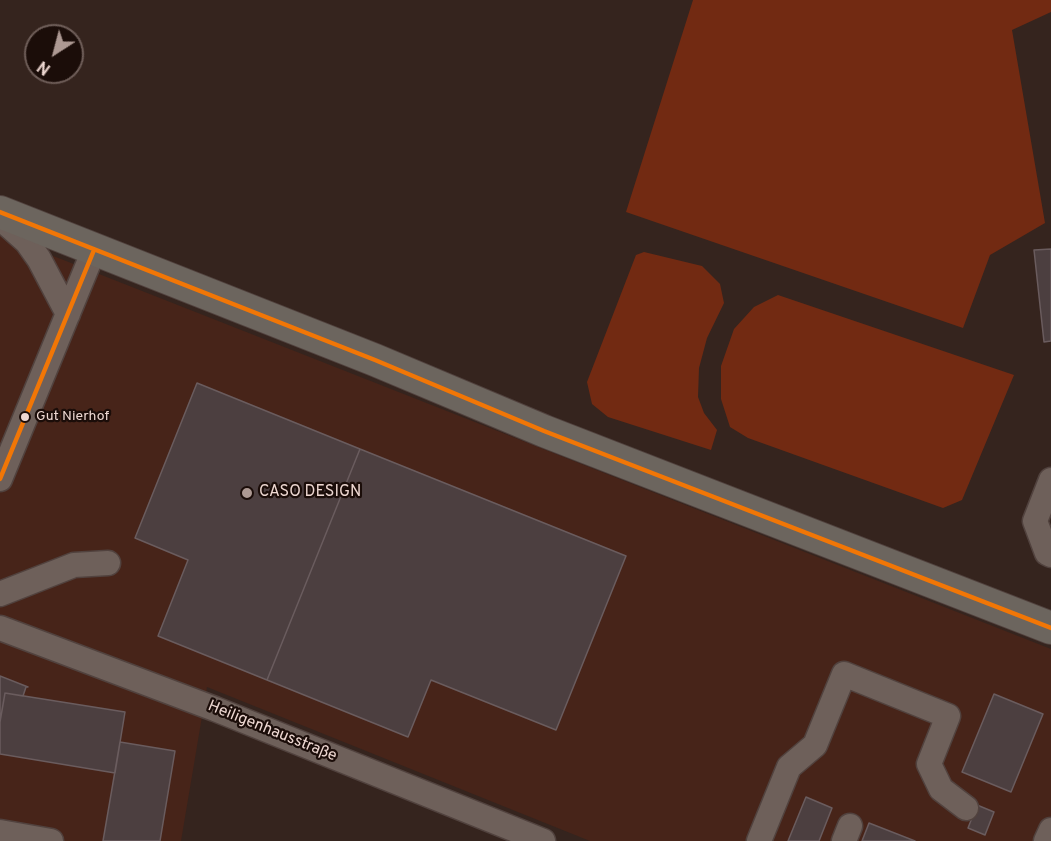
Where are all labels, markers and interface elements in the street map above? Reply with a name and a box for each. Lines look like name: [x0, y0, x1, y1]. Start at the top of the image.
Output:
north arrow: [24, 24, 84, 84]
text: N: [34, 55, 55, 78]
place label: Gut Nierhof: [36, 409, 109, 425]
marker: Gut Nierhof: [19, 411, 31, 423]
place label: CASO DESIGN: [259, 483, 361, 503]
marker: CASO DESIGN: [240, 486, 254, 500]
street label: Heiligenhausstraße: [205, 697, 339, 767]

